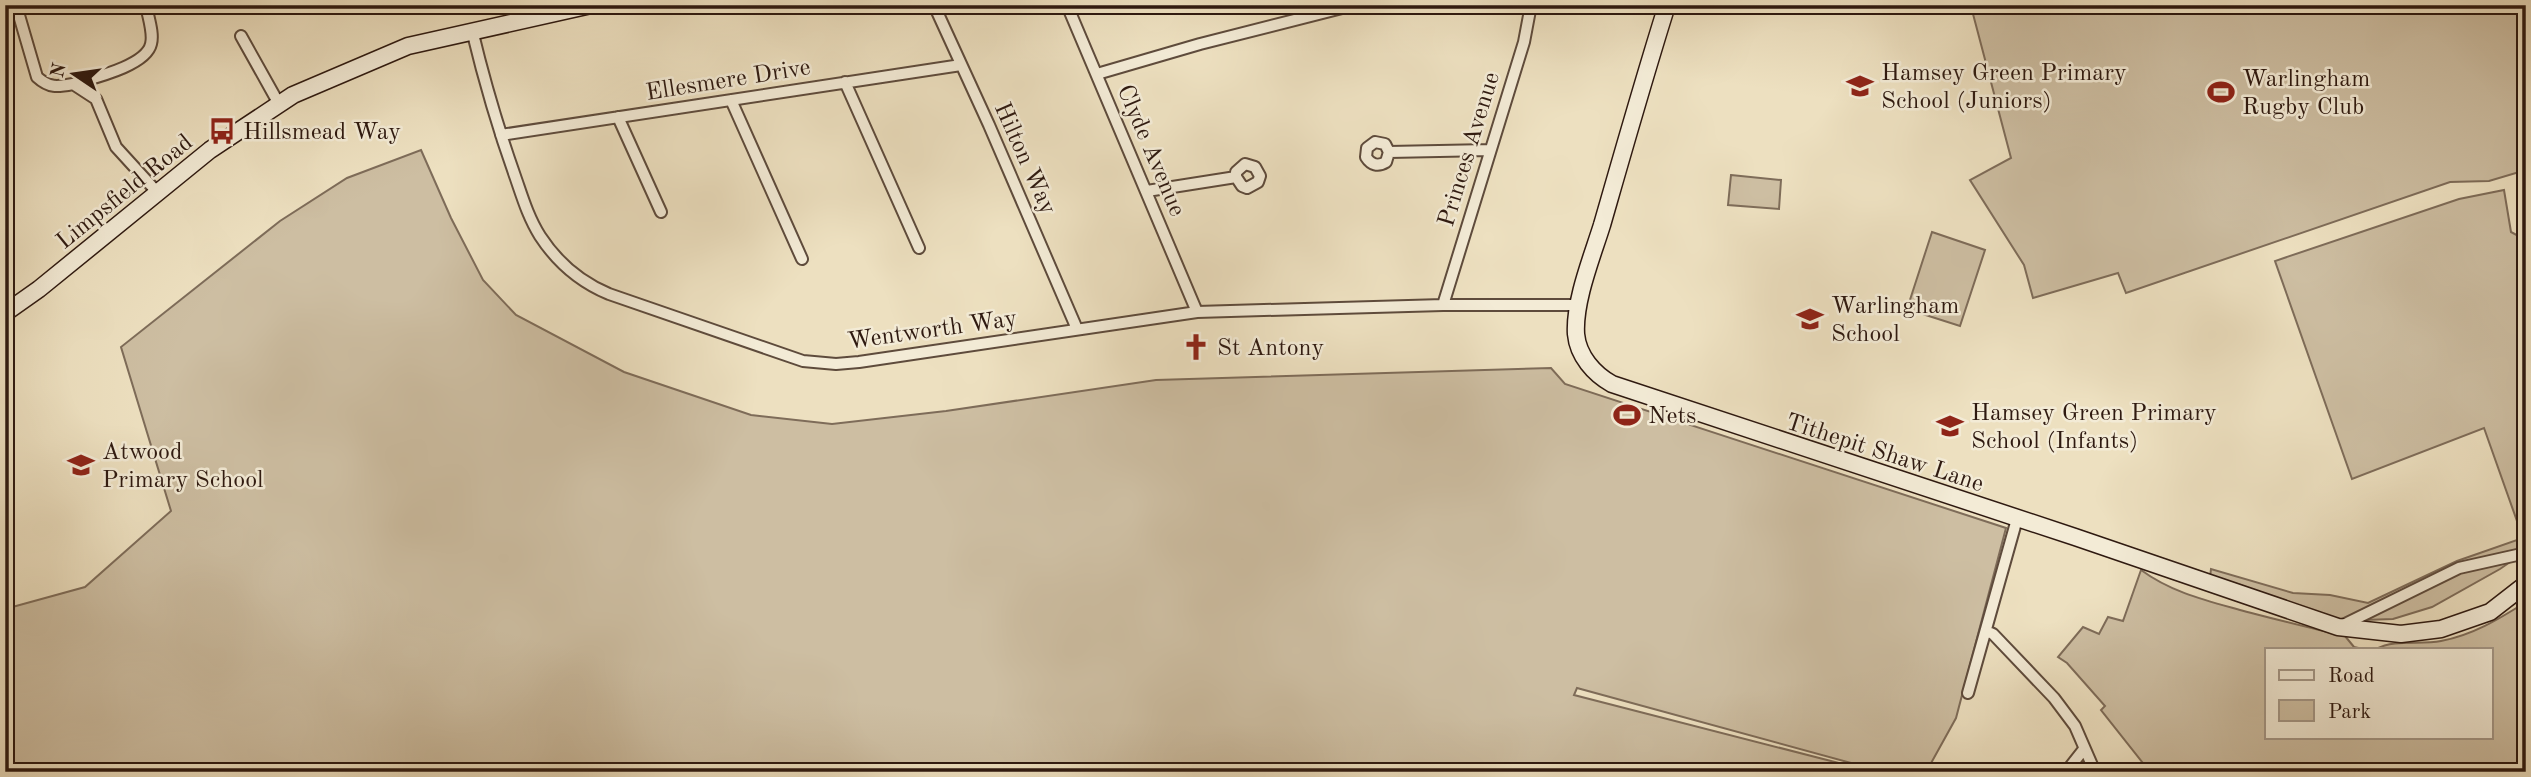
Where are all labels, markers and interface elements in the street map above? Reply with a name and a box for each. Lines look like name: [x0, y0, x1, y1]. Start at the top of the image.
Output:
north arrow: [38, 38, 108, 108]
street label: Ellesmere Drive: [644, 56, 812, 106]
text: N: [49, 61, 71, 80]
place label: Hamsey Green Primary School (Juniors): [1881, 62, 2127, 114]
place label: Warlingham Rugby Club: [2242, 68, 2370, 120]
street label: Princes Avenue: [1435, 69, 1505, 230]
school or university icon: Hamsey Green Primary School (Juniors): [1845, 71, 1875, 101]
sports icon: Warlingham Rugby Club: [2206, 77, 2236, 107]
street label: Clyde Avenue: [1112, 81, 1189, 220]
street label: Hilton Way: [989, 99, 1060, 219]
bus stop icon: Hillsmead Way: [207, 116, 237, 146]
place label: Hillsmead Way: [243, 121, 401, 145]
street label: Limpsfield Road: [53, 131, 198, 255]
place label: Warlingham School: [1831, 295, 1959, 347]
school or university icon: Warlingham School: [1795, 304, 1825, 334]
street label: Wentworth Way: [846, 307, 1019, 355]
church icon: St Antony: [1181, 332, 1211, 362]
place label: St Antony: [1217, 337, 1325, 361]
sports icon: Nets: [1612, 400, 1642, 430]
place label: Hamsey Green Primary School (Infants): [1971, 402, 2217, 454]
place label: Nets: [1648, 405, 1696, 429]
street label: Tithepit Shaw Lane: [1782, 411, 1986, 497]
school or university icon: Hamsey Green Primary School (Infants): [1935, 411, 1965, 441]
place label: Atwood Primary School: [102, 441, 264, 493]
school or university icon: Atwood Primary School: [66, 450, 96, 480]
legend: [2265, 648, 2492, 738]
text: Road: [2328, 666, 2375, 687]
text: Park: [2328, 702, 2371, 723]

